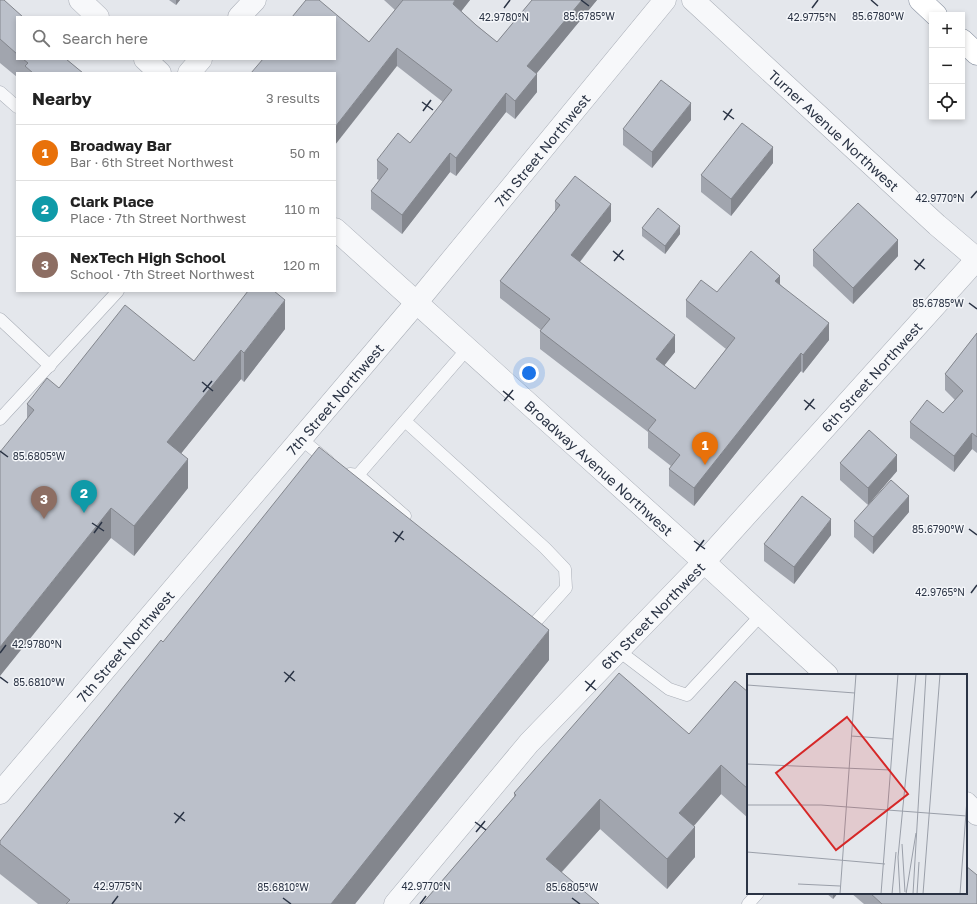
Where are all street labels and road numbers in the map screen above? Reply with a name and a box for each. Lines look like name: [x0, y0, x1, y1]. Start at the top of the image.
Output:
street label: Turner Avenue Northwest: [765, 66, 903, 194]
street label: 7th Street Northwest: [490, 90, 593, 210]
street label: 6th Street Northwest: [817, 318, 925, 435]
street label: 7th Street Northwest: [282, 340, 387, 458]
street label: Broadway Avenue Northwest: [522, 396, 677, 539]
street label: 6th Street Northwest: [597, 558, 708, 672]
street label: 7th Street Northwest: [73, 587, 177, 705]

